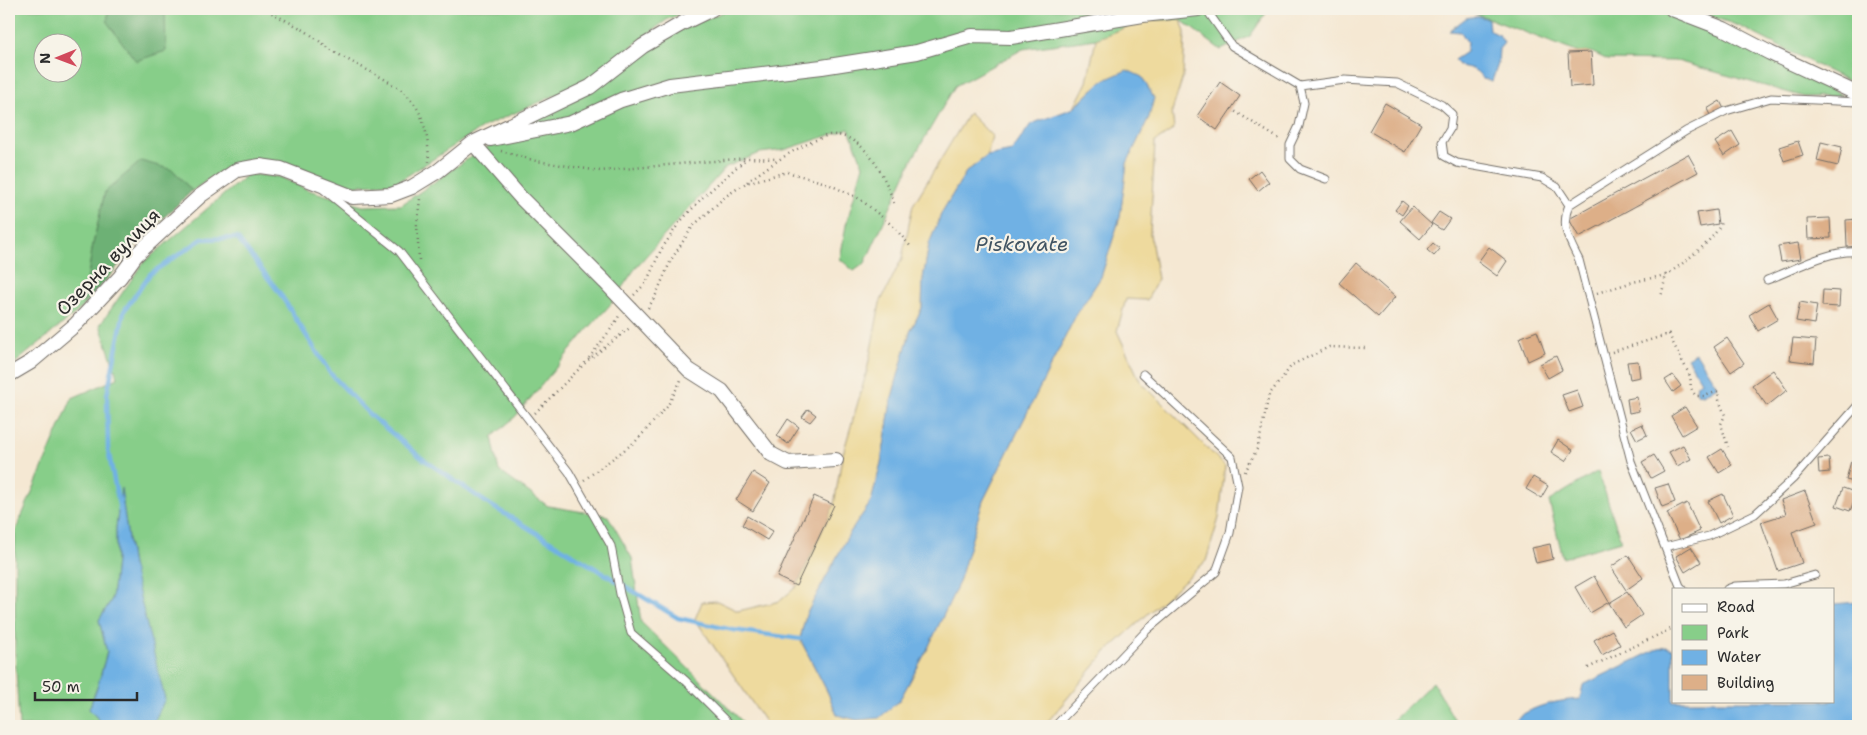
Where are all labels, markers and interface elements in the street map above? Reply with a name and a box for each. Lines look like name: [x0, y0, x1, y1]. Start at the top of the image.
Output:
north arrow: [32, 32, 82, 82]
text: N: [36, 53, 54, 64]
street label: Озерна вулиця: [50, 203, 166, 321]
water label: Piskovate: [976, 231, 1068, 257]
legend: [1672, 588, 1834, 702]
text: Road: [1717, 597, 1755, 617]
text: Park: [1717, 623, 1749, 643]
text: Water: [1717, 647, 1761, 667]
scale bar: [35, 670, 138, 702]
text: Building: [1717, 673, 1774, 693]
text: 50 m: [42, 677, 80, 697]

